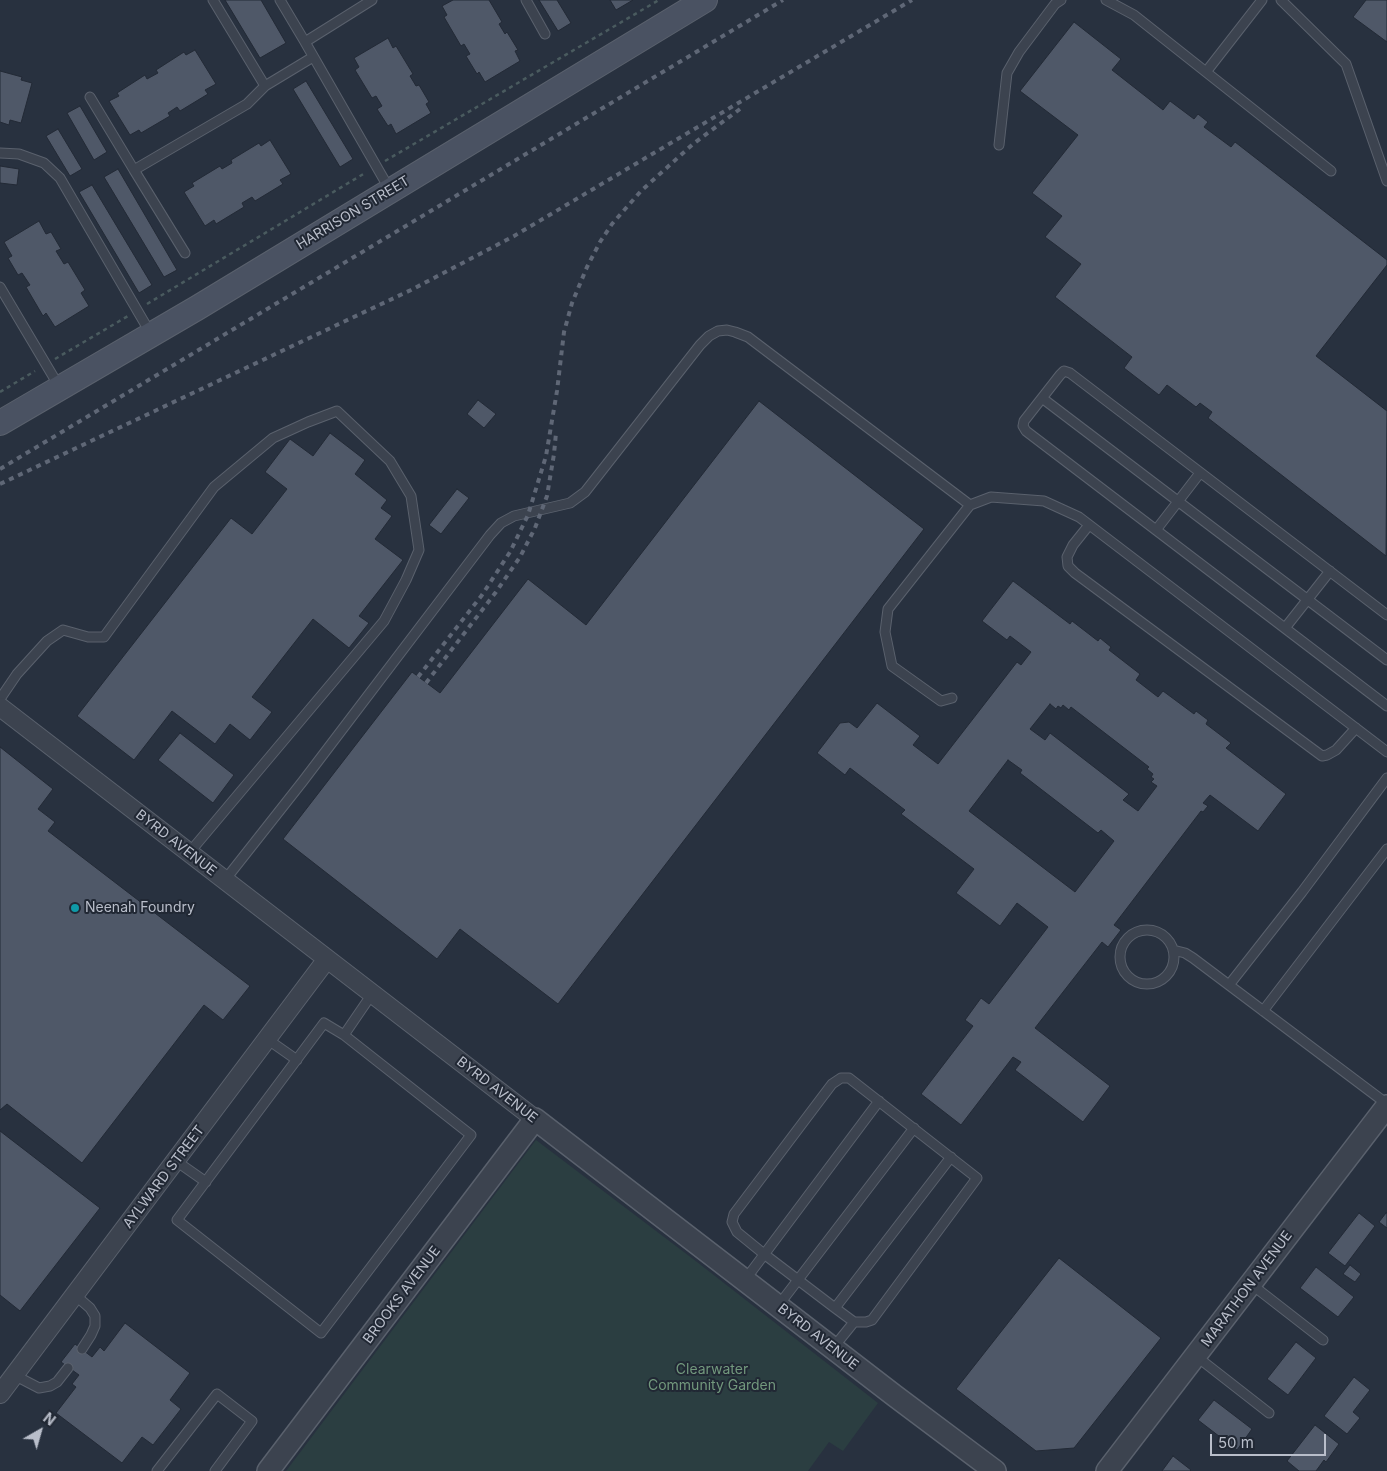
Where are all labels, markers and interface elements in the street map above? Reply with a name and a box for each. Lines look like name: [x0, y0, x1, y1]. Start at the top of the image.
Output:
street label: HARRISON STREET: [293, 173, 413, 253]
street label: BYRD AVENUE: [132, 806, 220, 880]
place label: Neenah Foundry: [85, 900, 195, 916]
marker: Neenah Foundry: [69, 902, 81, 914]
street label: BYRD AVENUE: [453, 1053, 541, 1127]
street label: AYLWARD STREET: [120, 1122, 208, 1232]
street label: MARATHON AVENUE: [1198, 1228, 1296, 1350]
street label: BROOKS AVENUE: [360, 1243, 444, 1347]
street label: BYRD AVENUE: [774, 1300, 862, 1374]
park label: Clearwater Community Garden: [648, 1362, 776, 1394]
north arrow: [15, 1406, 65, 1456]
text: N: [40, 1409, 59, 1429]
scale bar: [1212, 1424, 1328, 1456]
text: 50 m: [1218, 1433, 1254, 1452]

